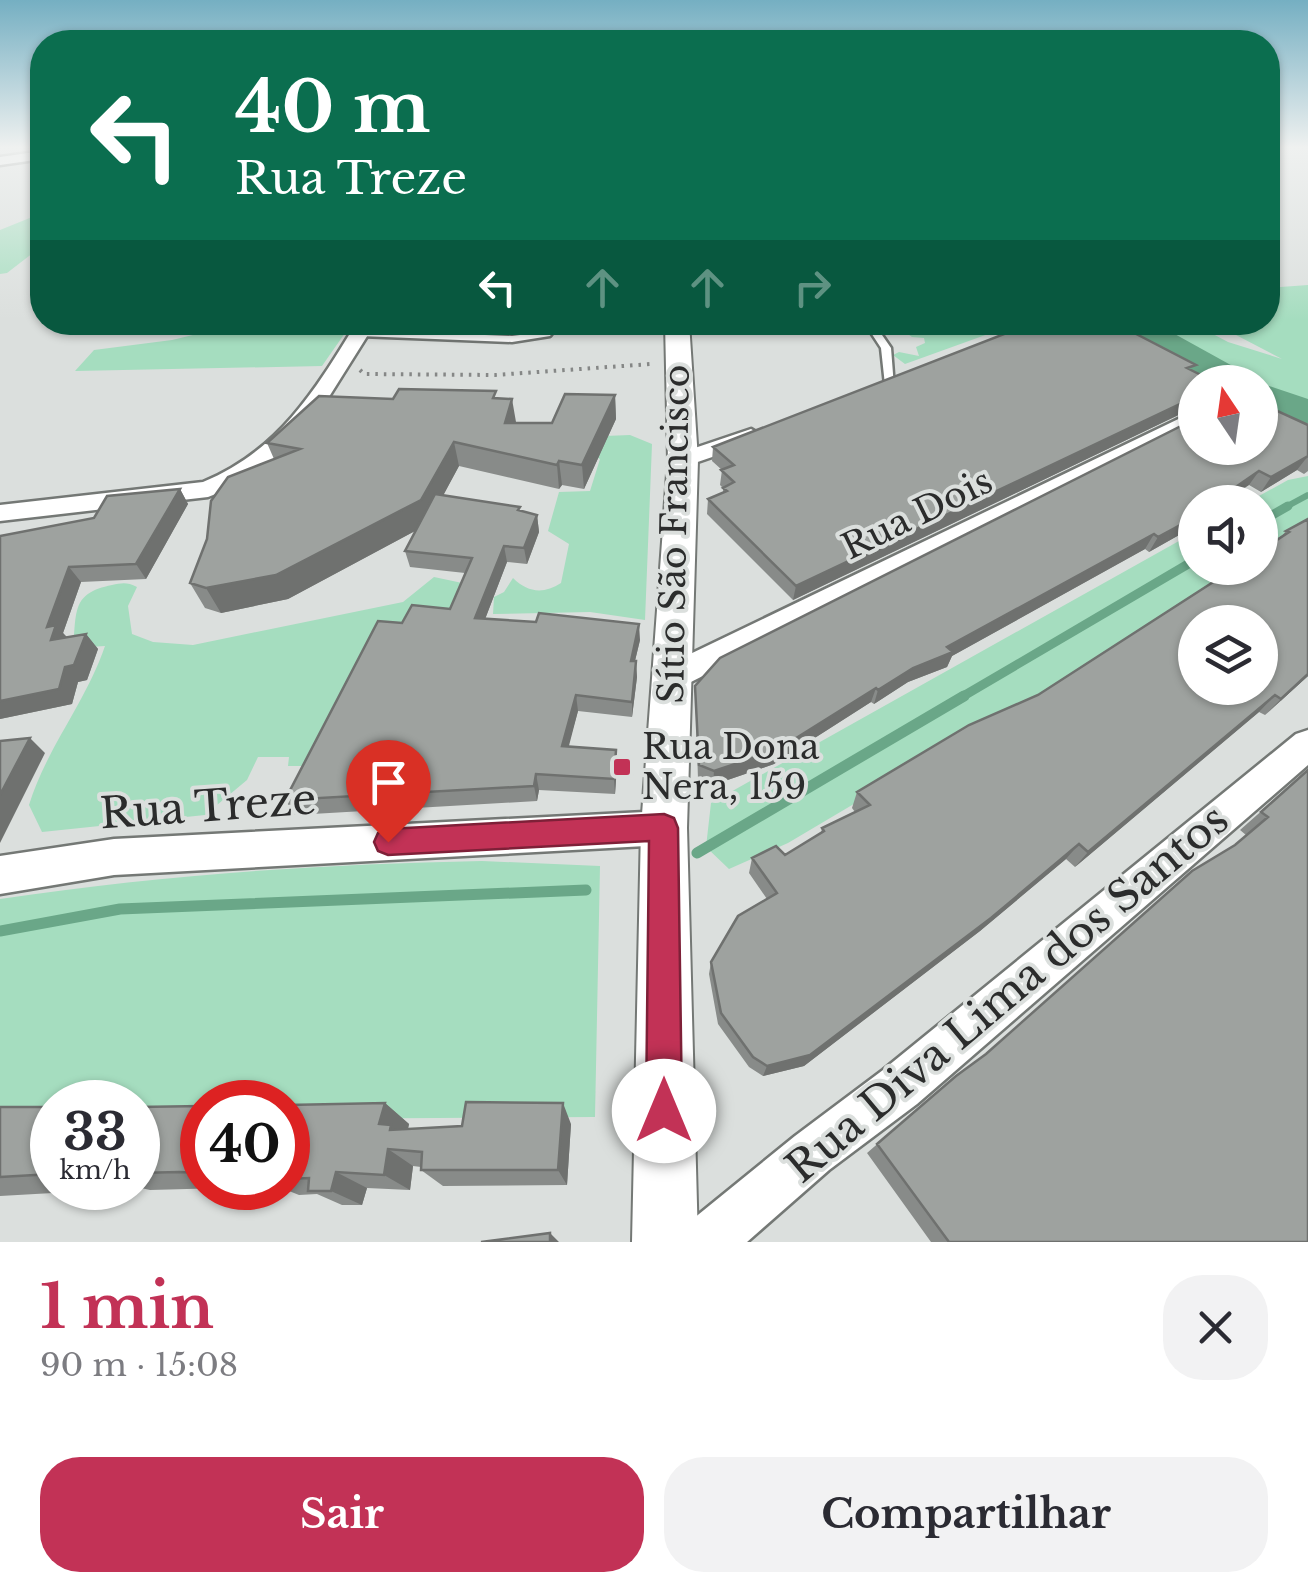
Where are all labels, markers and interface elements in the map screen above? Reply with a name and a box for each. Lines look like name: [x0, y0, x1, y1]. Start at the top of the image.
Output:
text: 40 m: [235, 64, 430, 151]
icon: left: [70, 70, 200, 200]
text: Rua Treze: [235, 150, 467, 206]
icon: left: [470, 260, 525, 315]
icon: ahead: [575, 260, 630, 315]
icon: ahead: [680, 260, 735, 315]
icon: right: [785, 260, 840, 315]
street label: Sítio São Francisco: [649, 364, 698, 704]
north arrow: [1178, 365, 1278, 465]
map controls: [1178, 365, 1278, 705]
street label: Rua Dois: [835, 459, 999, 568]
button: sound: [1178, 485, 1278, 585]
button: layers: [1178, 605, 1278, 705]
place label: Rua Dona Nera, 159: [642, 725, 820, 808]
pin: [346, 740, 431, 843]
icon: arrive: [361, 755, 416, 810]
marker: Rua Dona Nera, 159: [611, 756, 633, 778]
street label: Rua Treze: [98, 773, 318, 839]
street label: Rua Diva Lima dos Santos: [775, 793, 1239, 1193]
position arrow: [612, 1059, 716, 1163]
speed limit sign: 40: [180, 1080, 310, 1210]
text: 33: [63, 1101, 127, 1164]
text: km/h: [60, 1155, 130, 1186]
text: 1 min: [40, 1270, 214, 1344]
button: close: [1163, 1275, 1268, 1380]
text: 90 m · 15:08: [40, 1345, 238, 1385]
button: Sair: [40, 1457, 644, 1572]
button: Compartilhar: [664, 1457, 1268, 1572]

